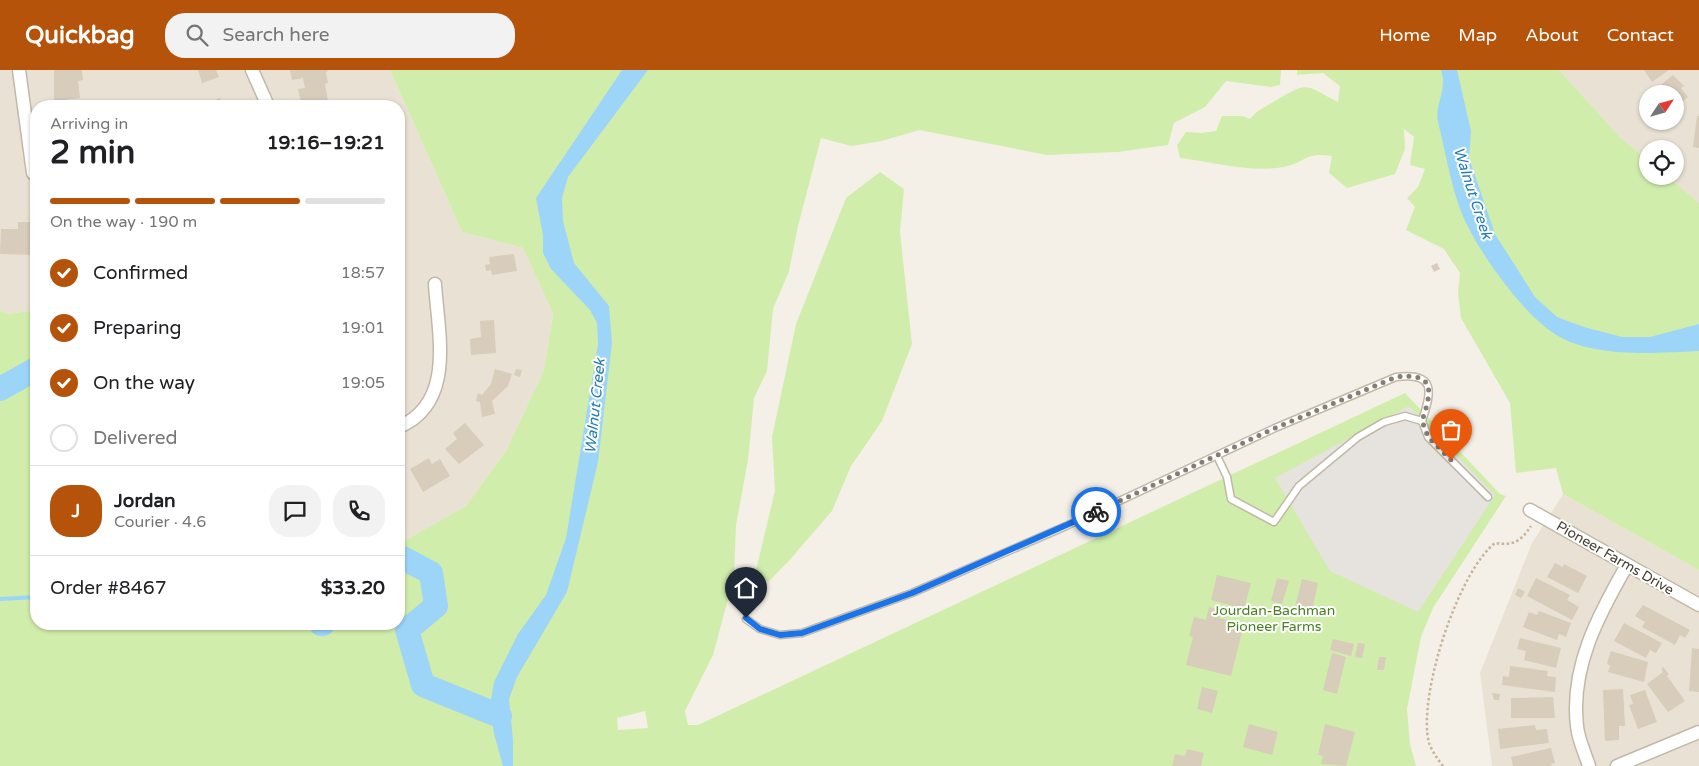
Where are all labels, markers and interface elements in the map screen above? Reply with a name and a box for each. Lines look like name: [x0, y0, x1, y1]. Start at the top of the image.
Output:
search box: [165, 13, 515, 58]
text: Quickbag: [25, 21, 135, 50]
icon: search: [183, 21, 211, 49]
text: Search here: [223, 24, 329, 46]
text: Home: [1379, 24, 1430, 46]
text: Map: [1458, 24, 1497, 46]
text: About: [1525, 24, 1579, 46]
text: Contact: [1607, 24, 1674, 46]
north arrow: [1639, 85, 1684, 130]
map controls: [1639, 85, 1684, 185]
text: Arriving in: [50, 114, 128, 134]
text: 19:16–19:21: [267, 132, 385, 154]
text: 2 min: [50, 134, 135, 172]
button: locate: [1639, 140, 1684, 185]
water label: Walnut Creek: [1450, 145, 1497, 243]
text: On the way · 190 m: [50, 212, 197, 232]
icon: check: [50, 259, 78, 287]
text: Confirmed: [93, 262, 188, 284]
text: 18:57: [341, 263, 385, 283]
icon: check: [50, 314, 78, 342]
text: Preparing: [93, 317, 182, 339]
text: 19:01: [341, 318, 385, 338]
water label: Walnut Creek: [581, 356, 609, 454]
icon: check: [50, 369, 78, 397]
text: On the way: [93, 372, 195, 394]
text: 19:05: [341, 373, 385, 393]
pin: [1430, 409, 1472, 460]
icon: bag: [1437, 416, 1465, 444]
text: Delivered: [93, 427, 178, 449]
button: chat: [269, 485, 321, 537]
button: phone: [333, 485, 385, 537]
courier: [1071, 487, 1121, 537]
text: Jordan: [114, 490, 176, 512]
icon: bike: [1082, 498, 1110, 526]
text: J: [72, 500, 80, 522]
text: Courier · 4.6: [114, 512, 206, 532]
street label: Pioneer Farms Drive: [1553, 517, 1677, 599]
pin: [725, 567, 767, 618]
icon: home: [732, 574, 760, 602]
text: Order #8467: [50, 577, 167, 599]
text: $33.20: [321, 577, 385, 599]
park label: Jourdan-Bachman Pioneer Farms: [1213, 602, 1335, 635]

